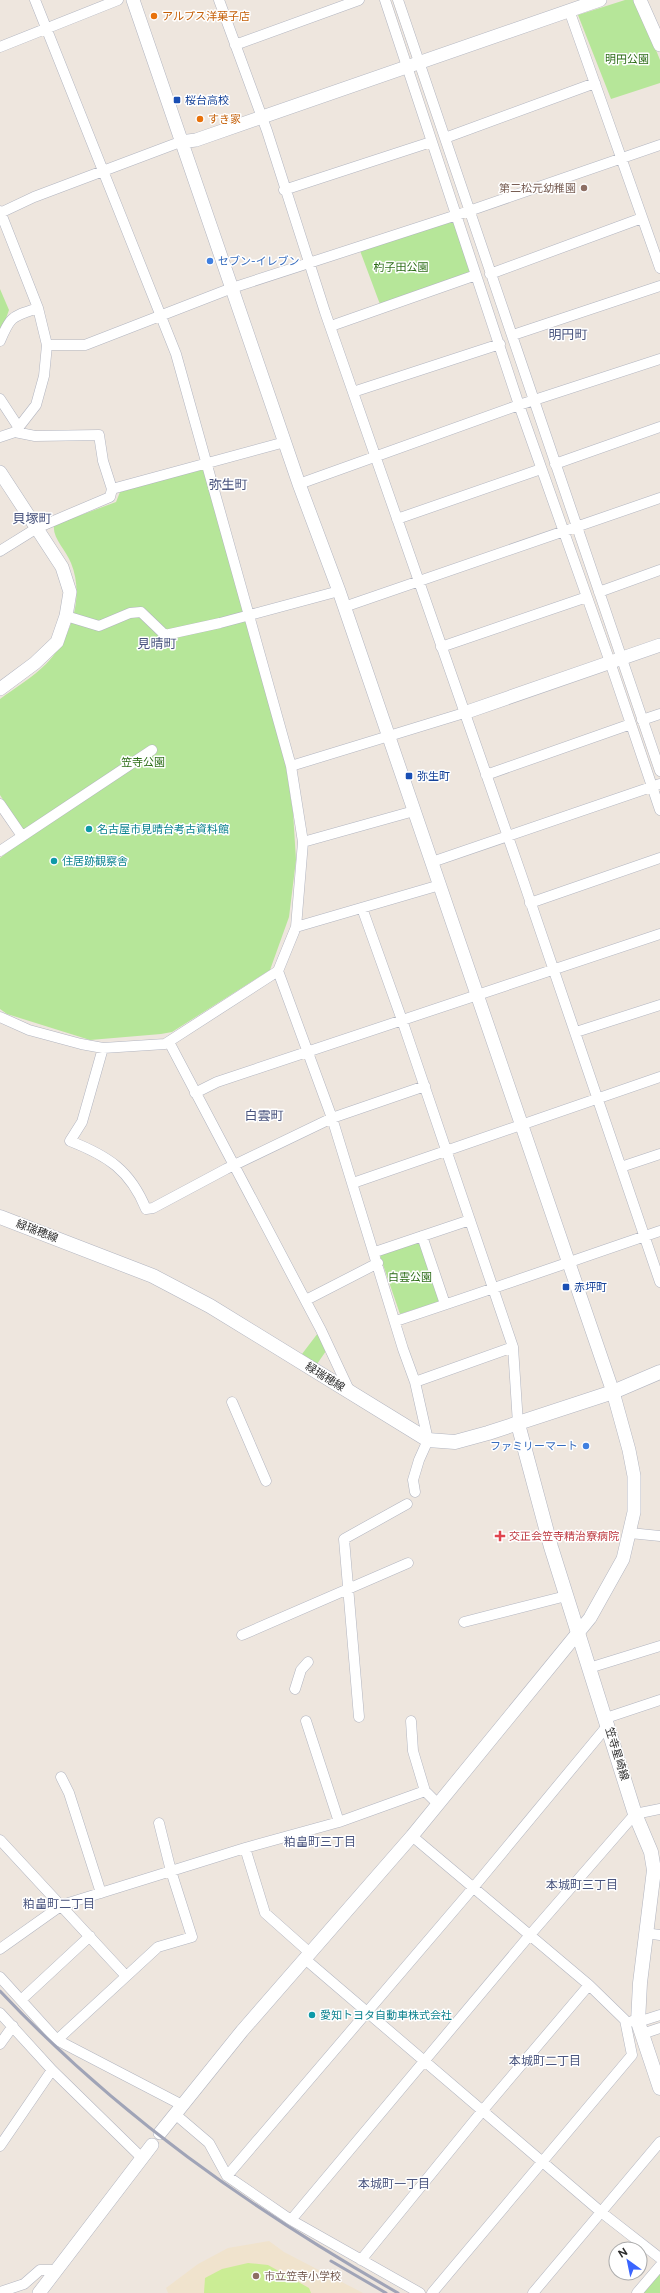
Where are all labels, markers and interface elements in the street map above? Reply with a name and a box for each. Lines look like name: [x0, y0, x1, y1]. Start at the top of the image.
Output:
place label: アルプス洋菓子店: [162, 10, 250, 23]
marker: アルプス洋菓子店: [149, 11, 159, 21]
park label: 明円公園: [605, 53, 649, 66]
place label: 桜台高校: [185, 94, 229, 107]
marker: 桜台高校: [172, 95, 182, 105]
place label: すき家: [208, 113, 241, 126]
marker: すき家: [195, 114, 205, 124]
place label: 第二松元幼稚園: [499, 182, 576, 195]
marker: 第二松元幼稚園: [579, 183, 589, 193]
place label: セブン-イレブン: [218, 255, 300, 268]
marker: セブン-イレブン: [205, 256, 215, 266]
park label: 杓子田公園: [374, 261, 429, 274]
district label: 明円町: [548, 327, 588, 342]
district label: 弥生町: [208, 477, 248, 492]
district label: 貝塚町: [12, 511, 52, 526]
district label: 見晴町: [137, 636, 177, 651]
park label: 笠寺公園: [121, 756, 165, 769]
place label: 弥生町: [417, 770, 450, 783]
marker: 弥生町: [404, 771, 414, 781]
place label: 名古屋市見晴台考古資料館: [97, 823, 229, 836]
marker: 名古屋市見晴台考古資料館: [84, 824, 94, 834]
place label: 住居跡観察舎: [62, 855, 128, 868]
marker: 住居跡観察舎: [49, 856, 59, 866]
district label: 白雲町: [244, 1108, 284, 1123]
street label: 緑瑞穂線: [14, 1217, 60, 1245]
park label: 白雲公園: [388, 1271, 432, 1284]
place label: 赤坪町: [574, 1281, 607, 1294]
marker: 赤坪町: [561, 1282, 571, 1292]
street label: 緑瑞穂線: [303, 1360, 347, 1394]
place label: ファミリーマート: [490, 1440, 578, 1453]
marker: ファミリーマート: [581, 1441, 591, 1451]
marker: 交正会笠寺精治寮病院: [494, 1530, 506, 1542]
place label: 交正会笠寺精治寮病院: [509, 1530, 619, 1543]
street label: 笠寺星崎線: [603, 1726, 631, 1782]
district label: 粕畠町三丁目: [284, 1835, 356, 1849]
district label: 本城町三丁目: [546, 1878, 618, 1892]
district label: 粕畠町二丁目: [23, 1897, 95, 1911]
place label: 愛知トヨタ自動車株式会社: [320, 2009, 452, 2022]
marker: 愛知トヨタ自動車株式会社: [307, 2010, 317, 2020]
district label: 本城町二丁目: [509, 2054, 581, 2068]
district label: 本城町一丁目: [358, 2177, 430, 2191]
north arrow: [608, 2241, 648, 2281]
text: N: [616, 2245, 630, 2261]
place label: 市立笠寺小学校: [264, 2270, 341, 2283]
marker: 市立笠寺小学校: [251, 2271, 261, 2281]

